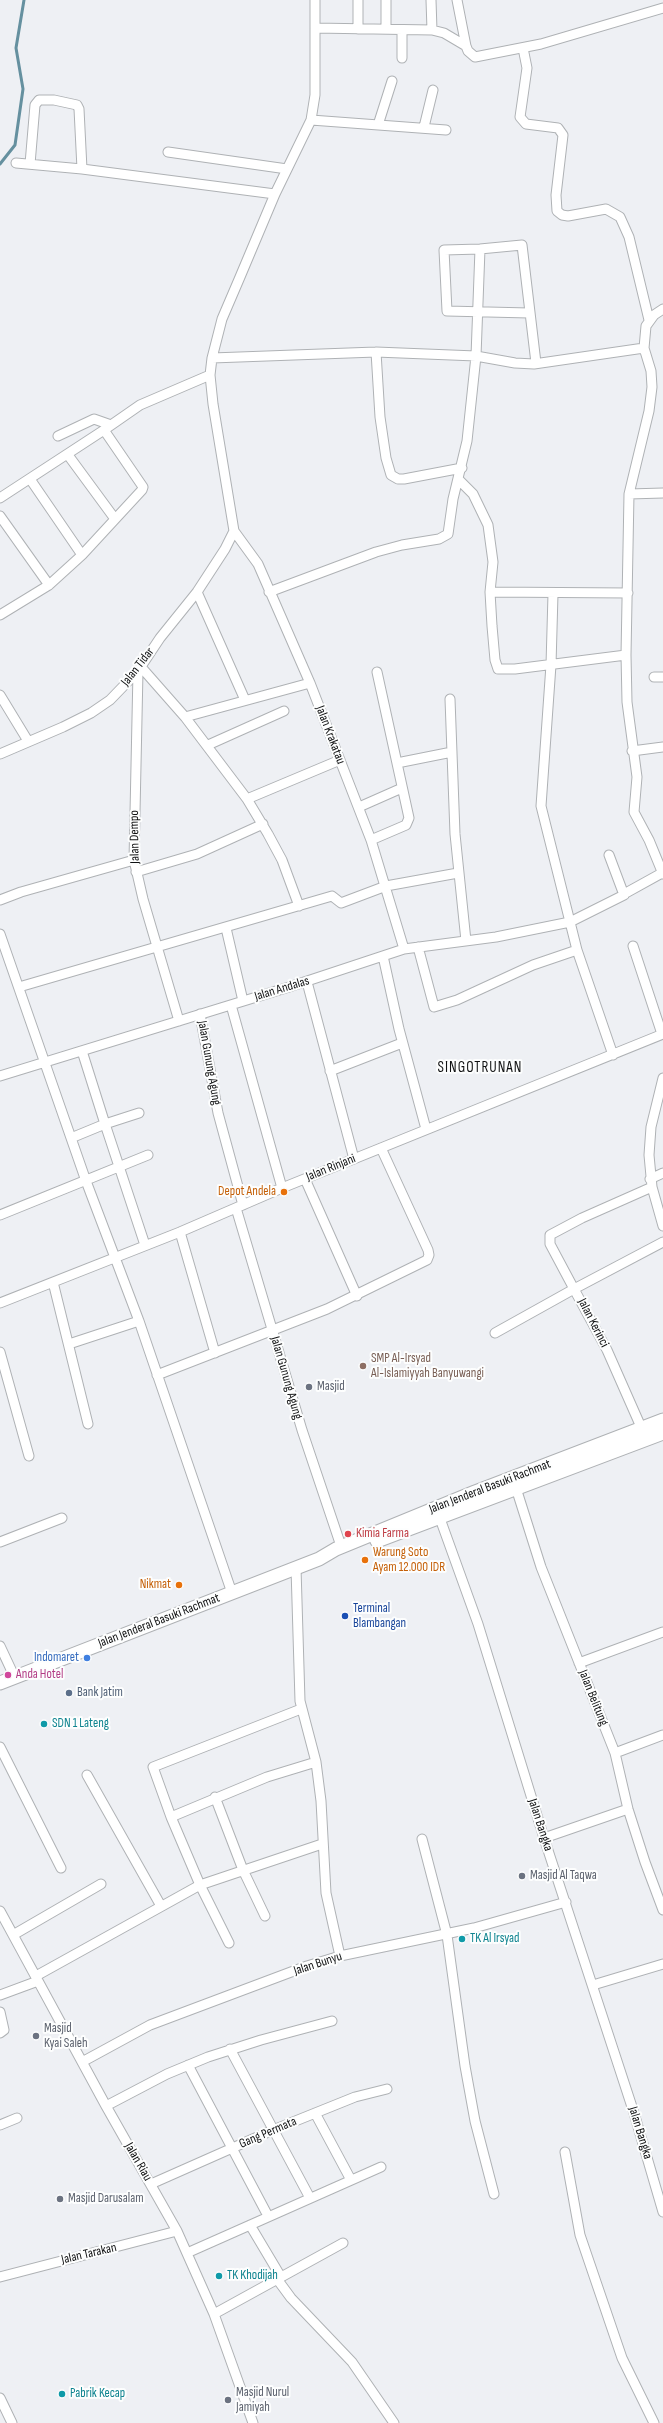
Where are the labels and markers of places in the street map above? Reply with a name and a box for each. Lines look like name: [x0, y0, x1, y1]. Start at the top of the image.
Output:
place label: Depot Andela: [218, 1184, 276, 1200]
marker: Depot Andela: [279, 1187, 289, 1197]
place label: SMP Al-Irsyad Al-Islamiyyah Banyuwangi: [371, 1351, 484, 1382]
marker: SMP Al-Irsyad Al-Islamiyyah Banyuwangi: [358, 1361, 368, 1371]
place label: Masjid: [317, 1379, 345, 1395]
marker: Masjid: [304, 1382, 314, 1392]
place label: Kimia Farma: [356, 1526, 409, 1542]
marker: Kimia Farma: [343, 1529, 353, 1539]
place label: Warung Soto Ayam 12.000 IDR: [373, 1545, 445, 1576]
marker: Warung Soto Ayam 12.000 IDR: [360, 1555, 370, 1565]
place label: Nikmat: [140, 1577, 171, 1593]
marker: Nikmat: [174, 1580, 184, 1590]
place label: Terminal Blambangan: [353, 1601, 406, 1632]
marker: Terminal Blambangan: [340, 1611, 350, 1621]
place label: Indomaret: [34, 1650, 79, 1666]
marker: Indomaret: [82, 1653, 92, 1663]
place label: Anda Hotel: [16, 1667, 63, 1683]
marker: Anda Hotel: [3, 1670, 13, 1680]
place label: Bank Jatim: [77, 1685, 123, 1701]
marker: Bank Jatim: [64, 1688, 74, 1698]
place label: SDN 1 Lateng: [52, 1716, 109, 1732]
marker: SDN 1 Lateng: [39, 1719, 49, 1729]
place label: Masjid Al Taqwa: [530, 1868, 597, 1884]
marker: Masjid Al Taqwa: [517, 1871, 527, 1881]
place label: TK Al Irsyad: [470, 1931, 520, 1947]
marker: TK Al Irsyad: [457, 1934, 467, 1944]
place label: Masjid Kyai Saleh: [44, 2021, 88, 2052]
marker: Masjid Kyai Saleh: [31, 2031, 41, 2041]
place label: Masjid Darusalam: [68, 2191, 143, 2207]
marker: Masjid Darusalam: [55, 2194, 65, 2204]
place label: TK Khodijah: [227, 2268, 278, 2284]
marker: TK Khodijah: [214, 2271, 224, 2281]
place label: Masjid Nurul Jamiyah: [236, 2385, 289, 2416]
place label: Pabrik Kecap: [70, 2386, 125, 2402]
marker: Pabrik Kecap: [57, 2389, 67, 2399]
marker: Masjid Nurul Jamiyah: [223, 2395, 233, 2405]

